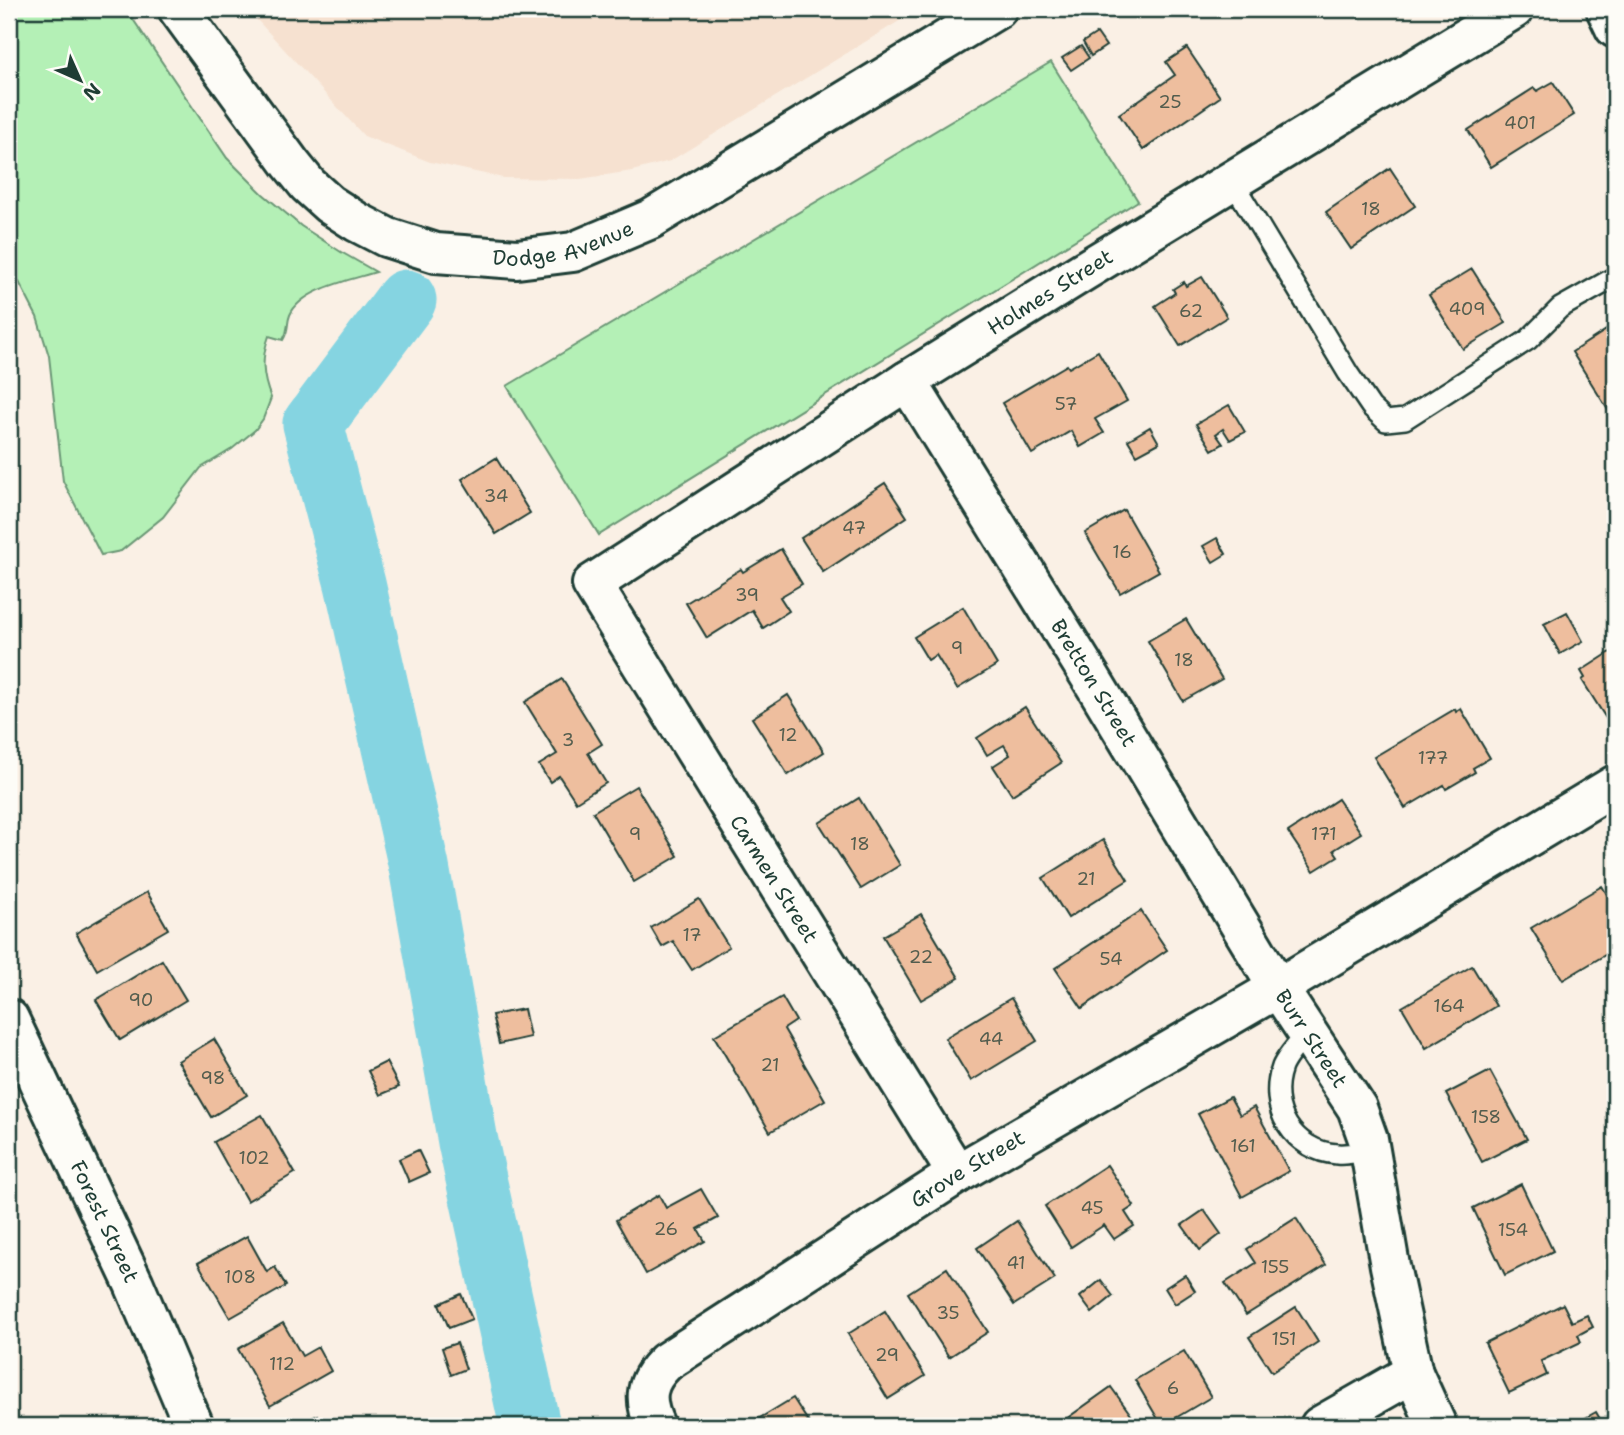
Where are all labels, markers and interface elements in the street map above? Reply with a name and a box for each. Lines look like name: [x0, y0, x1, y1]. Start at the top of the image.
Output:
north arrow: [46, 46, 116, 116]
text: N: [78, 78, 106, 106]
house number: 25: [1158, 90, 1182, 114]
house number: 401: [1504, 111, 1536, 135]
house number: 18: [1361, 197, 1381, 221]
street label: Dodge Avenue: [492, 214, 638, 273]
street label: Holmes Street: [982, 243, 1118, 342]
house number: 409: [1448, 297, 1486, 321]
house number: 62: [1179, 299, 1203, 323]
house number: 57: [1055, 392, 1077, 416]
house number: 34: [484, 484, 508, 508]
house number: 47: [842, 516, 866, 540]
house number: 16: [1112, 540, 1132, 564]
house number: 39: [735, 583, 759, 607]
street label: Bretton Street: [1044, 614, 1143, 752]
house number: 9: [951, 636, 963, 660]
house number: 18: [1174, 648, 1194, 672]
house number: 12: [778, 723, 798, 747]
house number: 3: [562, 728, 574, 752]
house number: 177: [1418, 746, 1448, 770]
street label: Carmen Street: [723, 810, 825, 948]
house number: 9: [629, 822, 641, 846]
house number: 171: [1311, 822, 1337, 846]
house number: 18: [850, 832, 870, 856]
house number: 21: [1076, 867, 1096, 891]
house number: 17: [682, 923, 702, 947]
house number: 22: [909, 945, 933, 969]
house number: 54: [1099, 947, 1123, 971]
street label: Burr Street: [1269, 984, 1354, 1093]
house number: 90: [129, 988, 153, 1012]
house number: 164: [1433, 994, 1465, 1018]
house number: 44: [979, 1027, 1003, 1051]
house number: 21: [760, 1053, 780, 1077]
house number: 98: [201, 1066, 225, 1090]
house number: 158: [1471, 1105, 1501, 1129]
street label: Grove Street: [905, 1124, 1030, 1214]
house number: 161: [1230, 1134, 1256, 1158]
house number: 102: [238, 1146, 270, 1170]
street label: Forest Street: [64, 1156, 145, 1287]
house number: 45: [1080, 1196, 1104, 1220]
house number: 26: [654, 1217, 678, 1241]
house number: 154: [1498, 1218, 1528, 1242]
house number: 41: [1006, 1251, 1026, 1275]
house number: 155: [1261, 1255, 1289, 1279]
house number: 108: [224, 1265, 256, 1289]
house number: 35: [936, 1301, 960, 1325]
house number: 151: [1271, 1327, 1297, 1351]
house number: 29: [875, 1343, 899, 1367]
house number: 112: [269, 1352, 295, 1376]
house number: 6: [1167, 1376, 1179, 1400]

